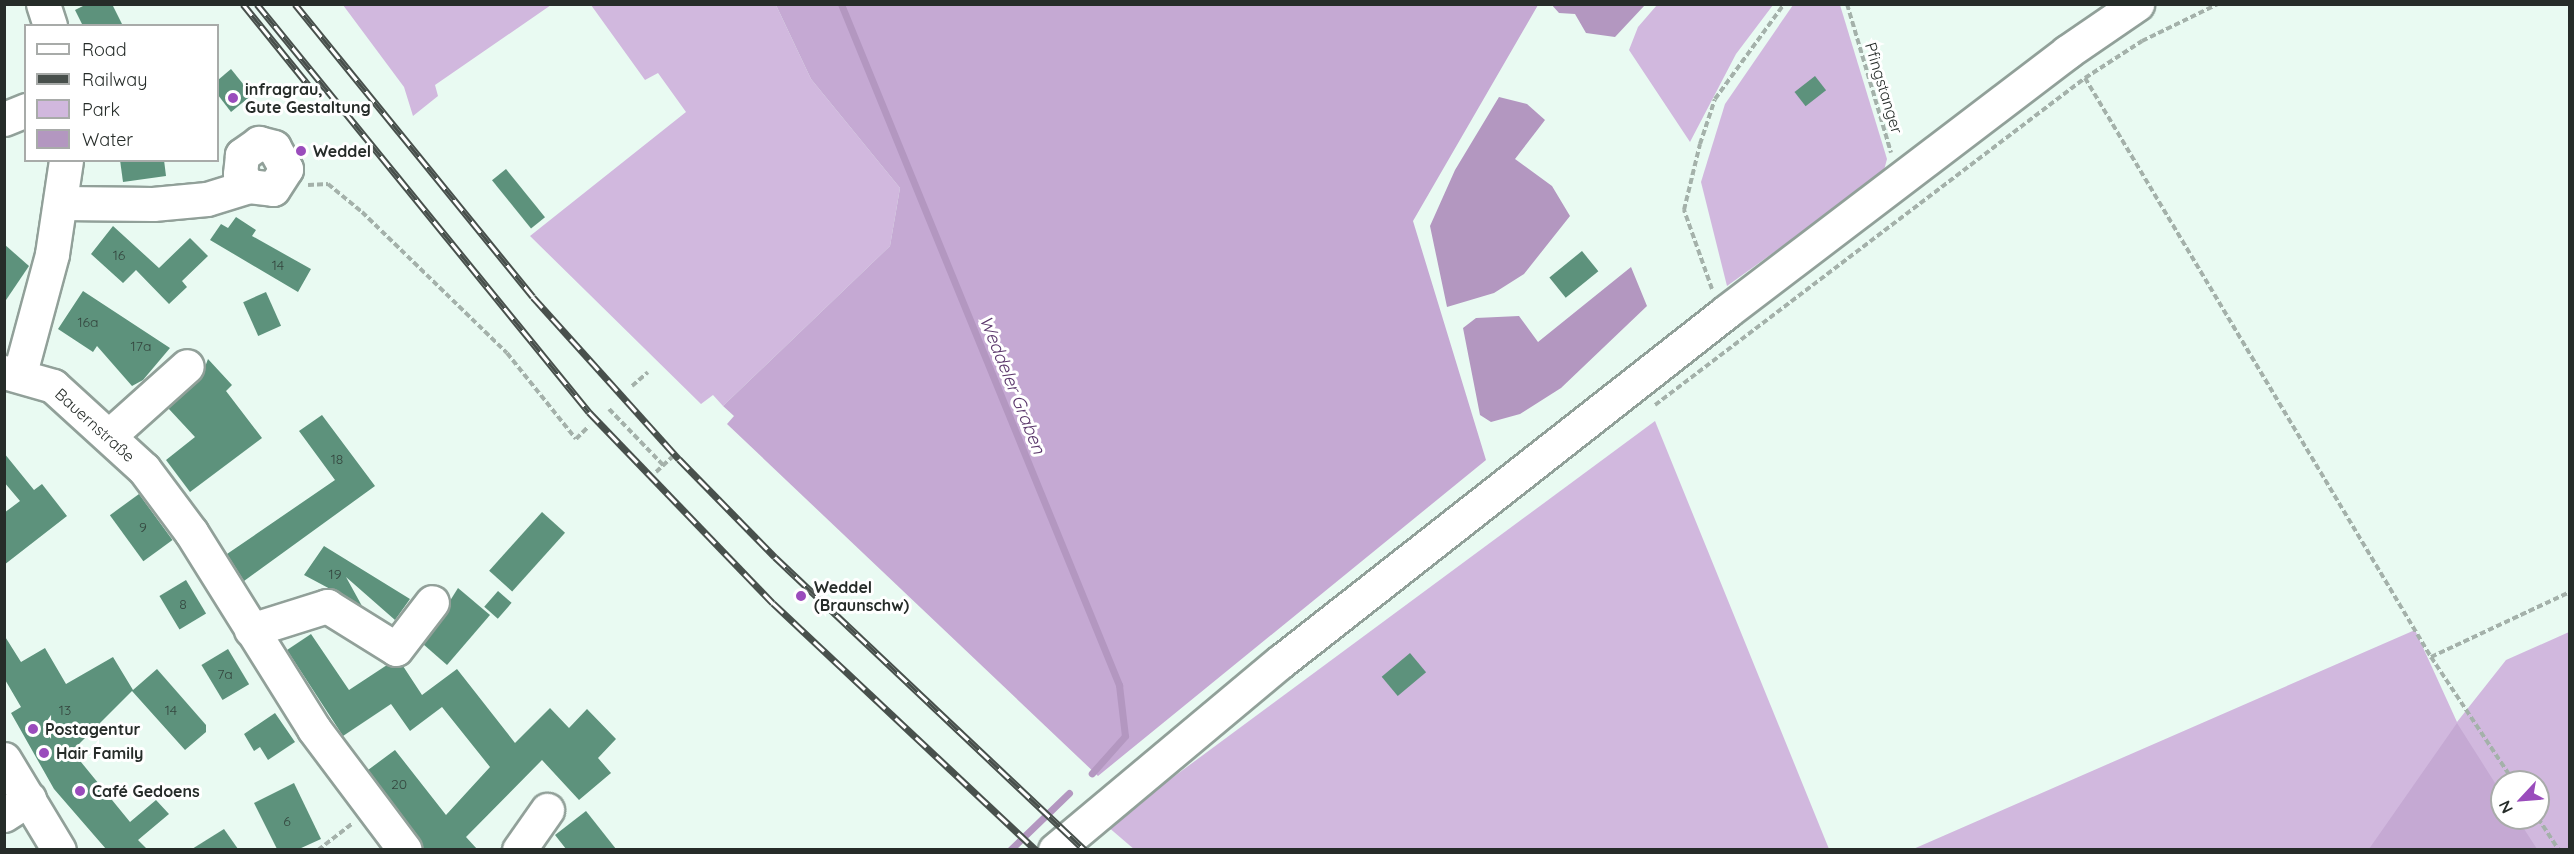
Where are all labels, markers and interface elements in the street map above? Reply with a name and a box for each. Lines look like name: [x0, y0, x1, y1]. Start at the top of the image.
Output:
legend: [24, 24, 219, 162]
text: Road: [82, 38, 127, 61]
street label: Pfingstanger: [1861, 40, 1907, 136]
text: Railway: [82, 68, 148, 91]
place label: infragrau, Gute Gestaltung: [245, 79, 371, 117]
marker: infragrau, Gute Gestaltung: [226, 91, 240, 105]
text: Park: [82, 98, 120, 121]
text: Water: [82, 128, 133, 151]
place label: Weddel: [313, 141, 371, 161]
marker: Weddel: [294, 144, 308, 158]
house number: 16: [113, 247, 125, 263]
house number: 14: [272, 257, 284, 273]
water label: Weddeler Graben: [974, 313, 1050, 457]
house number: 16a: [77, 314, 99, 330]
house number: 17a: [131, 338, 151, 354]
street label: Bauernstraße: [51, 384, 139, 466]
house number: 18: [331, 451, 343, 467]
house number: 9: [139, 519, 147, 535]
house number: 19: [329, 566, 341, 582]
place label: Weddel (Braunschw): [814, 577, 909, 615]
marker: Weddel (Braunschw): [792, 587, 810, 605]
house number: 8: [179, 596, 187, 612]
house number: 7a: [217, 666, 233, 682]
house number: 13: [59, 702, 71, 718]
house number: 14: [165, 702, 177, 718]
place label: Postagentur: [45, 719, 141, 739]
marker: Postagentur: [26, 722, 40, 736]
place label: Hair Family: [56, 743, 143, 763]
marker: Hair Family: [37, 746, 51, 760]
north arrow: [2490, 770, 2550, 830]
house number: 20: [391, 776, 407, 792]
place label: Café Gedoens: [92, 781, 200, 801]
marker: Café Gedoens: [73, 784, 87, 798]
text: N: [2494, 797, 2517, 817]
house number: 6: [283, 813, 291, 829]

